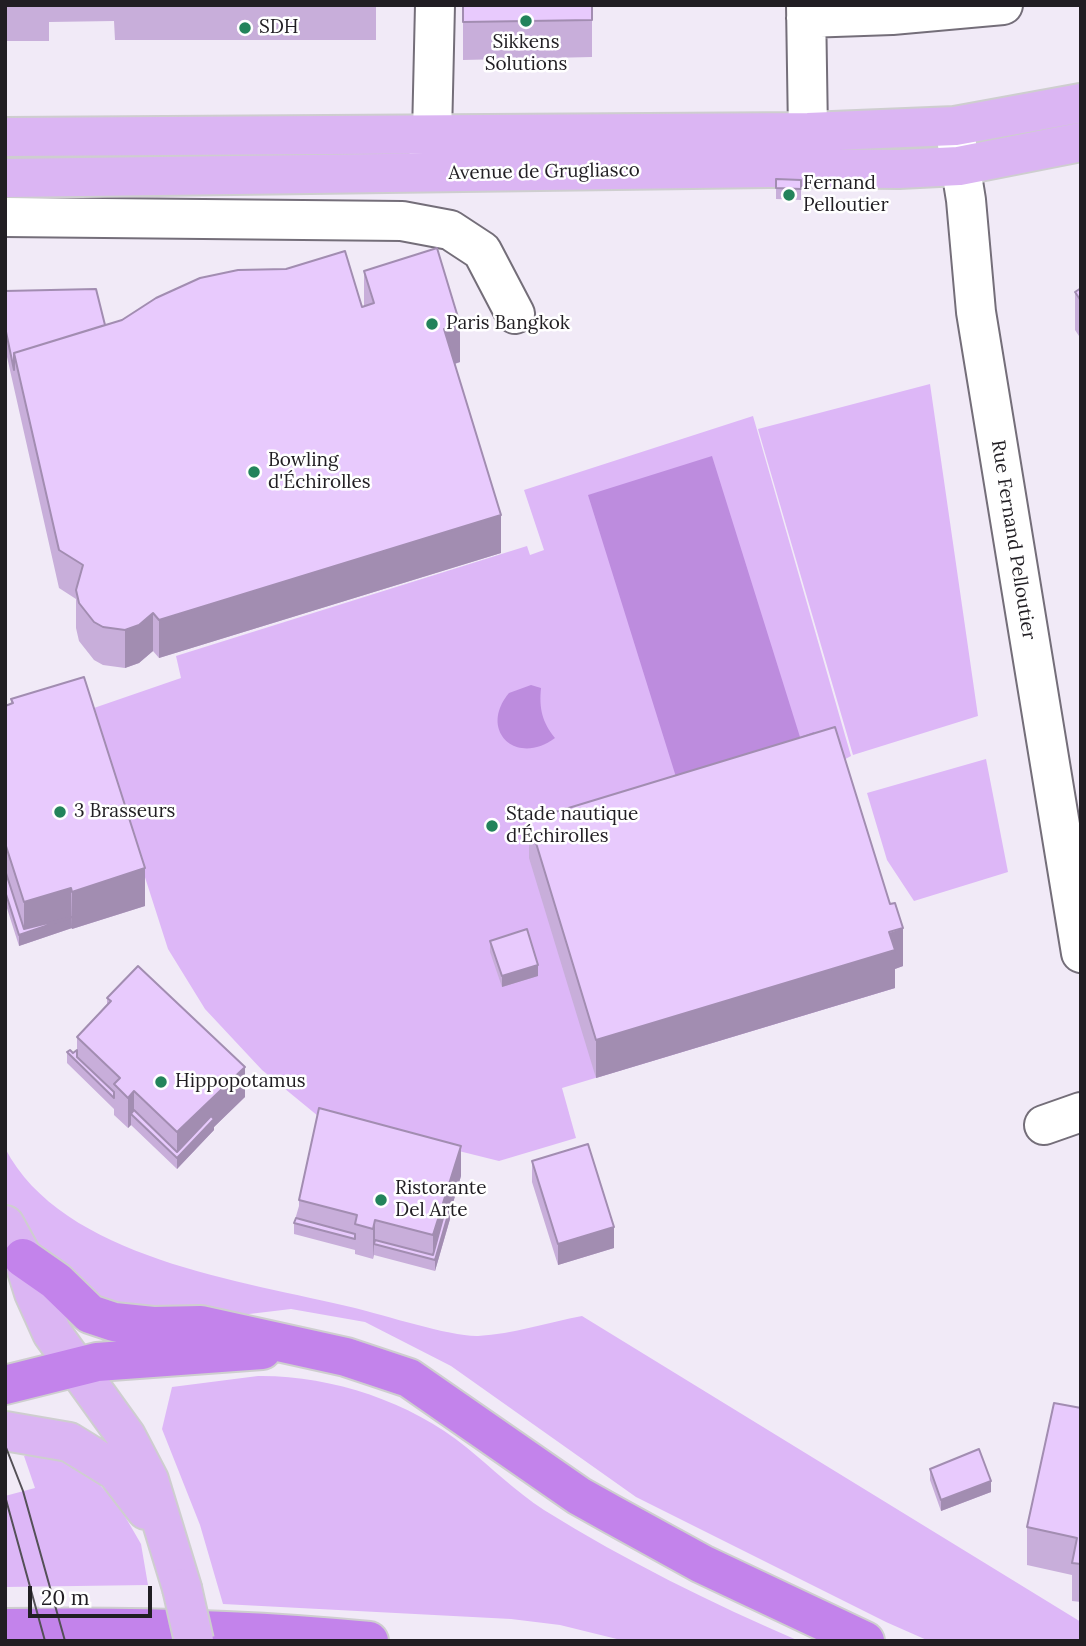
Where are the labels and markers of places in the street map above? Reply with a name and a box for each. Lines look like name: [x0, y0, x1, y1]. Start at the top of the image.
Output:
marker: Sikkens Solutions: [518, 13, 534, 29]
place label: SDH: [259, 17, 299, 39]
marker: SDH: [237, 20, 253, 36]
place label: Sikkens Solutions: [485, 32, 567, 76]
place label: Fernand Pelloutier: [803, 173, 889, 217]
marker: Fernand Pelloutier: [781, 187, 797, 203]
place label: Paris Bangkok: [446, 313, 570, 335]
marker: Paris Bangkok: [424, 316, 440, 332]
place label: Bowling d'Échirolles: [268, 450, 371, 494]
marker: Bowling d'Échirolles: [246, 464, 262, 480]
place label: 3 Brasseurs: [74, 801, 175, 823]
marker: 3 Brasseurs: [52, 804, 68, 820]
place label: Stade nautique d'Échirolles: [506, 804, 638, 848]
marker: Stade nautique d'Échirolles: [484, 818, 500, 834]
place label: Hippopotamus: [175, 1071, 306, 1093]
marker: Hippopotamus: [153, 1074, 169, 1090]
place label: Ristorante Del Arte: [395, 1178, 486, 1222]
marker: Ristorante Del Arte: [373, 1192, 389, 1208]

